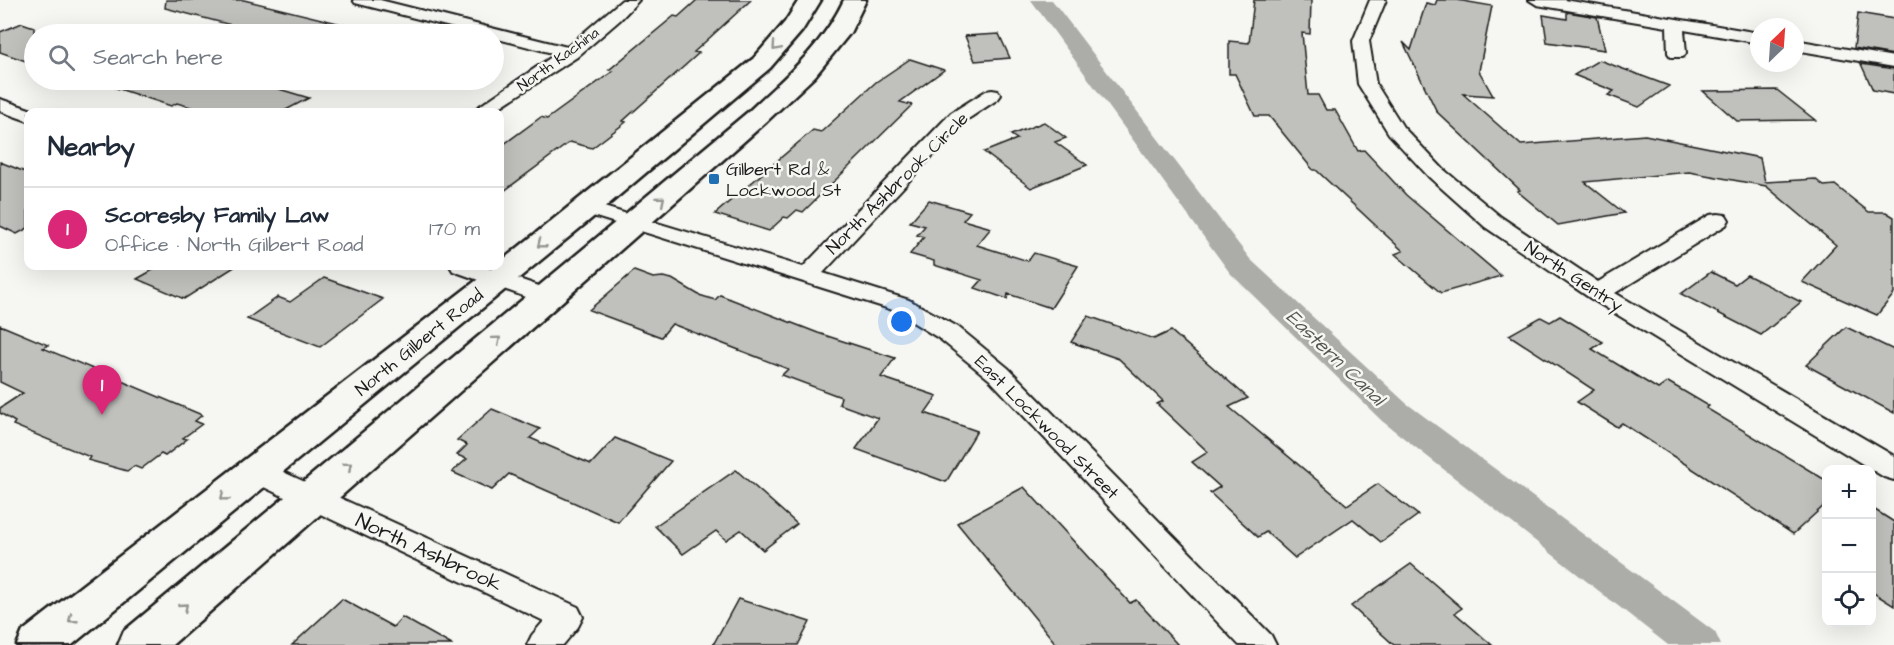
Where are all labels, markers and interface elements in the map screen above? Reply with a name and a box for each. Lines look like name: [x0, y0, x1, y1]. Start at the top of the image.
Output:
north arrow: [1750, 18, 1804, 72]
street label: North Kachina: [513, 22, 604, 96]
search box: [24, 24, 504, 90]
one-way arrow: [772, 40, 783, 51]
icon: search: [45, 41, 78, 74]
text: Search here: [93, 42, 223, 73]
street label: North Ashbrook Circle: [821, 106, 974, 260]
text: Nearby: [48, 129, 135, 165]
place label: Gilbert Rd & Lockwood St: [726, 157, 842, 203]
marker: Gilbert Rd & Lockwood St: [707, 172, 721, 186]
one-way arrow: [654, 196, 665, 207]
text: Scoresby Family Law: [105, 200, 329, 231]
text: 1: [66, 215, 69, 243]
text: 170 m: [429, 215, 480, 243]
text: Office · North Gilbert Road: [105, 231, 363, 259]
street label: North Gentry: [1519, 235, 1628, 319]
one-way arrow: [537, 237, 548, 248]
street label: North Gilbert Road: [350, 283, 489, 402]
water label: Eastern Canal: [1280, 303, 1393, 414]
your location: [887, 307, 916, 336]
one-way arrow: [490, 336, 501, 347]
street label: East Lockwood Street: [969, 350, 1125, 506]
pin: 1: [82, 366, 122, 415]
one-way arrow: [341, 463, 352, 474]
map controls: [1822, 465, 1876, 627]
button: +: [1822, 465, 1876, 519]
one-way arrow: [220, 490, 231, 501]
street label: North Ashbrook: [351, 506, 507, 599]
button: −: [1822, 519, 1876, 573]
button: locate: [1822, 573, 1876, 627]
one-way arrow: [177, 603, 188, 614]
one-way arrow: [68, 611, 79, 622]

